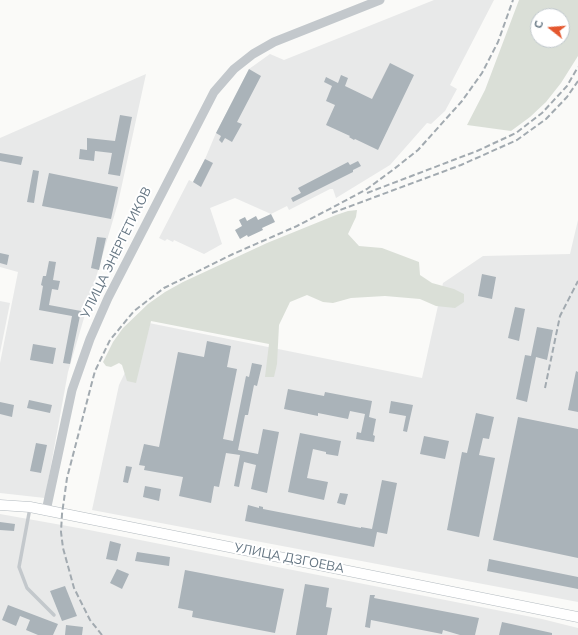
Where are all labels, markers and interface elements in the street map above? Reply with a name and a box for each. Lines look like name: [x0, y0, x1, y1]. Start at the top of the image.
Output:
north arrow: [530, 8, 570, 48]
text: С: [531, 19, 547, 30]
street label: УЛИЦА ЭНЕРГЕТИКОВ: [78, 185, 156, 321]
street label: УЛИЦА ДЗГОЕВА: [233, 541, 345, 577]

